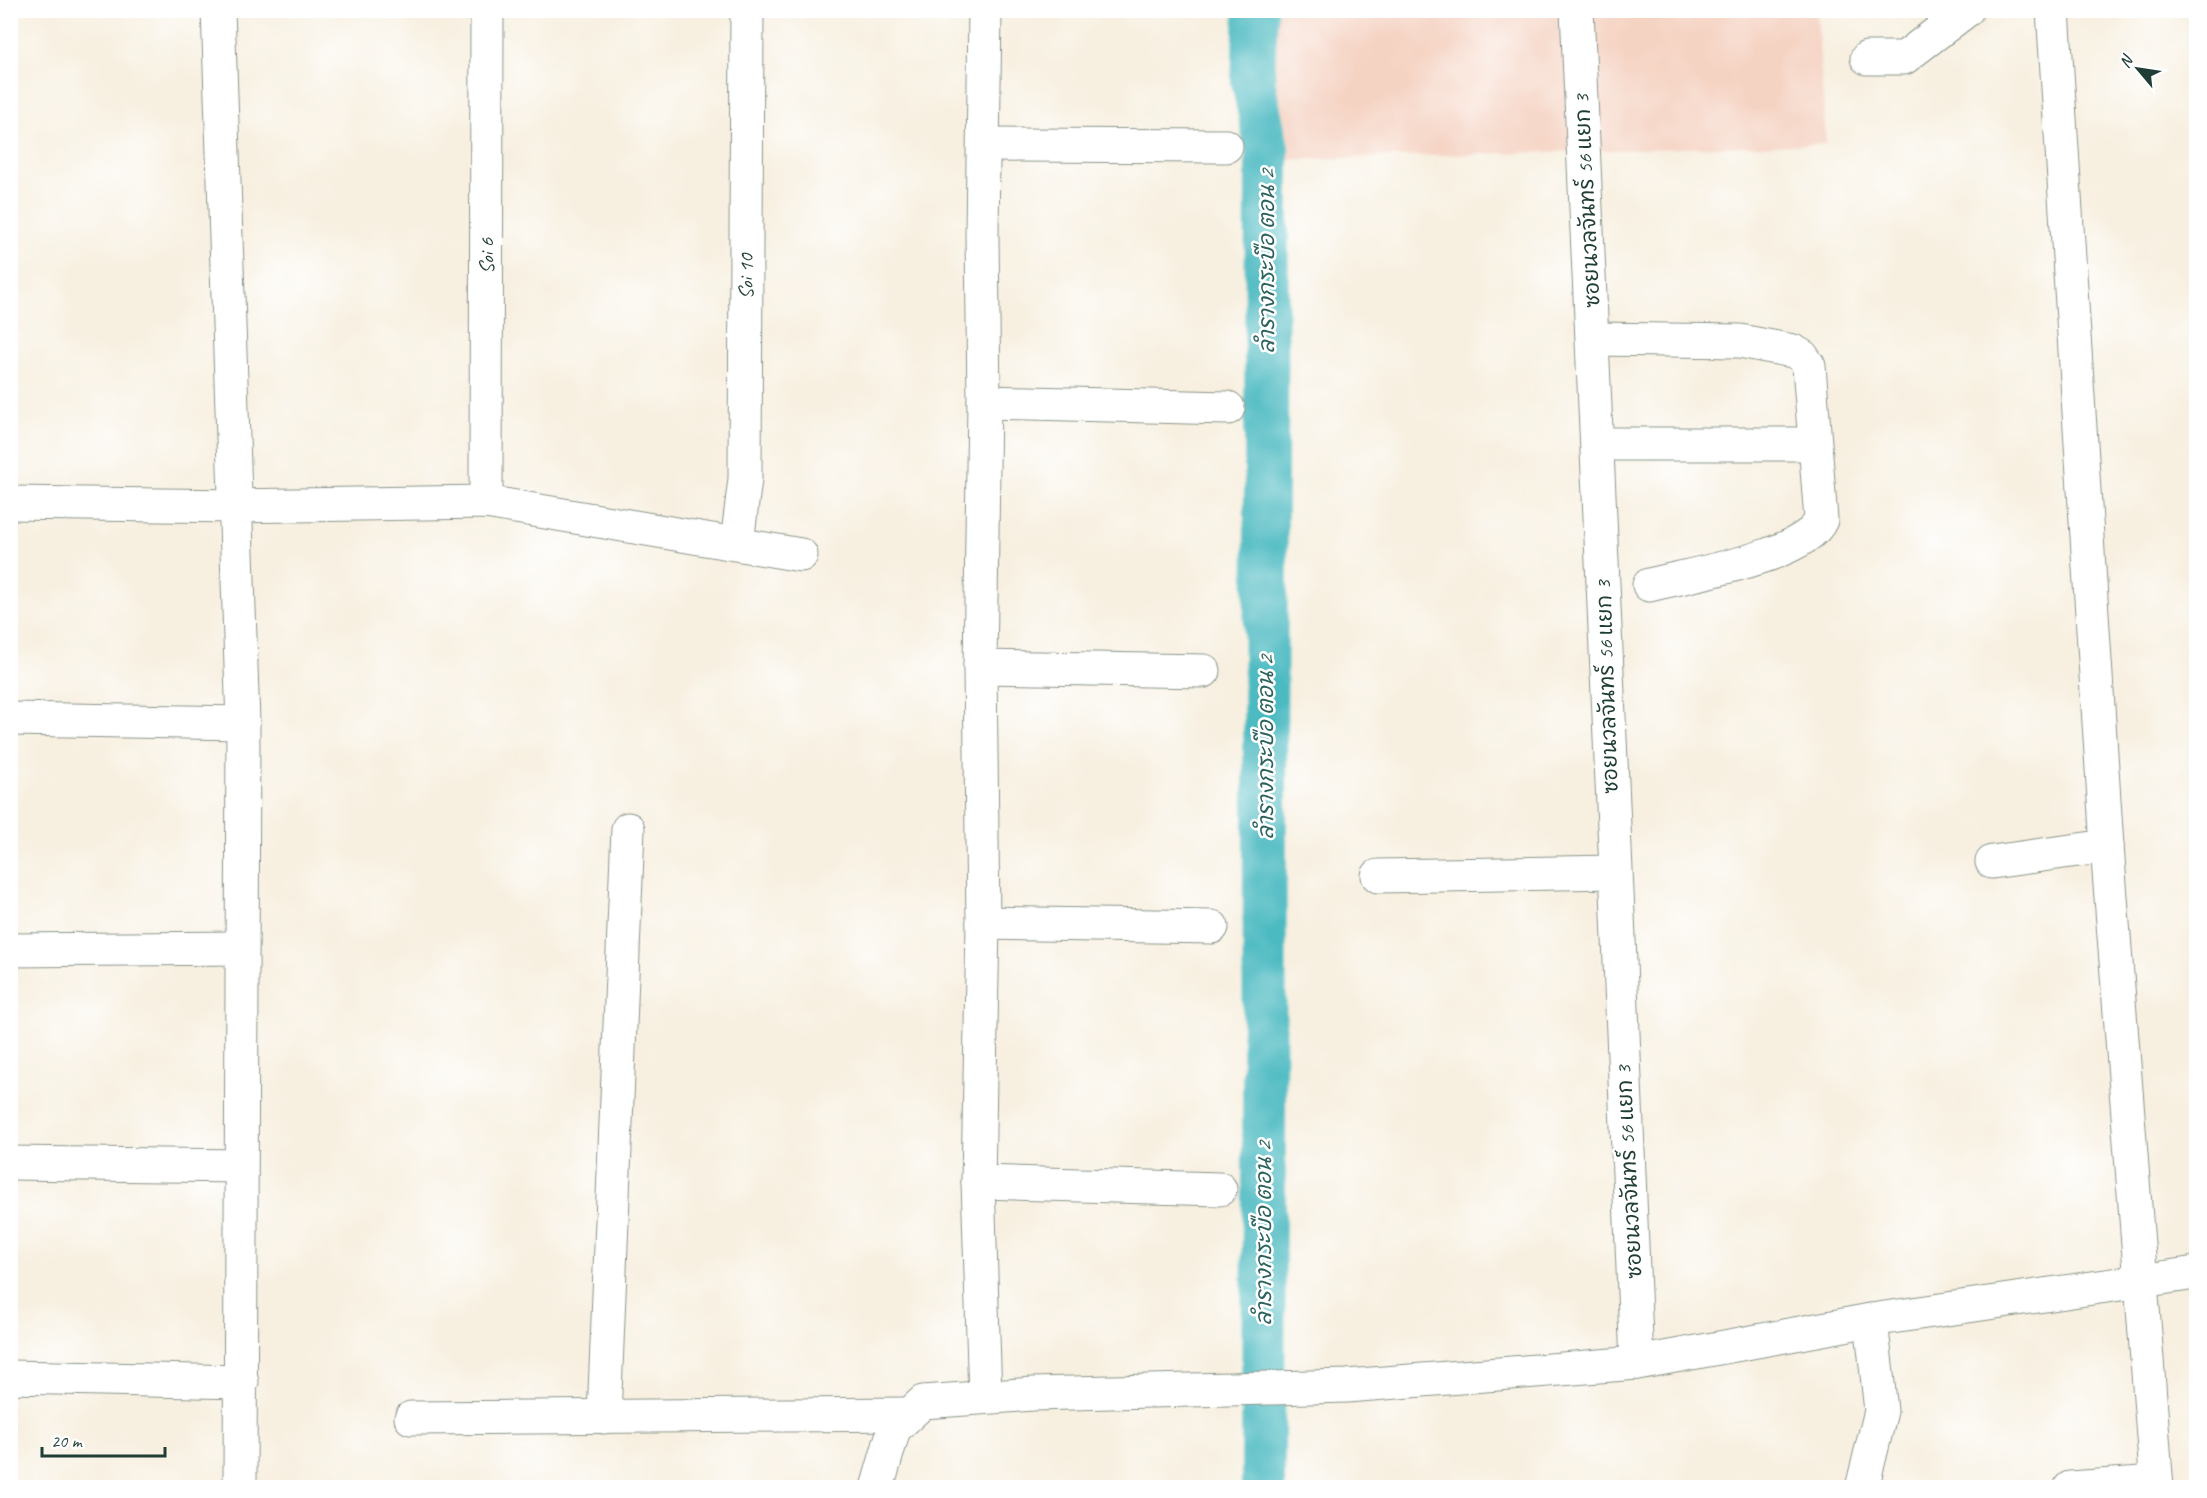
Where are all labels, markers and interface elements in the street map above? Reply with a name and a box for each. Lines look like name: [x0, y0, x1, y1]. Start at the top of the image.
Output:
north arrow: [2108, 39, 2168, 99]
text: N: [2115, 50, 2138, 71]
street label: ซอยนวลจันทร์ 56 แยก 3: [1568, 92, 1606, 308]
water label: ลำรางกระบือ ตอน 2: [1253, 167, 1281, 354]
street label: Soi 6: [473, 237, 500, 274]
street label: Soi 10: [733, 252, 759, 299]
street label: ซอยนวลจันทร์ 56 แยก 3: [1590, 578, 1624, 794]
water label: ลำรางกระบือ ตอน 2: [1252, 653, 1280, 840]
street label: ซอยนวลจันทร์ 56 แยก 3: [1610, 1063, 1648, 1279]
water label: ลำรางกระบือ ตอน 2: [1250, 1139, 1278, 1326]
scale bar: [42, 1420, 165, 1458]
text: 20 m: [51, 1430, 84, 1452]

